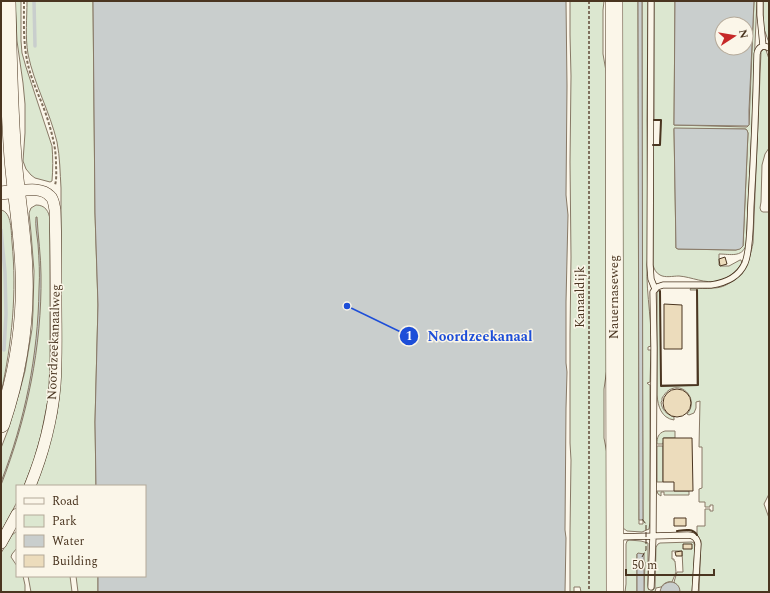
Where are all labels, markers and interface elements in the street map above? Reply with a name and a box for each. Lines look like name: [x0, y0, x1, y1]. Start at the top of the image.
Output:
north arrow: [714, 16, 754, 56]
text: N: [734, 28, 753, 40]
street label: Nauernaseweg: [604, 255, 624, 339]
street label: Kanaaldijk: [570, 266, 590, 328]
street label: Noordzeekanaalweg: [42, 284, 66, 400]
callout: Noordzeekanaal: [399, 323, 540, 349]
text: Noordzeekanaal: [427, 326, 533, 347]
text: 1: [406, 327, 412, 346]
legend: [16, 485, 146, 577]
text: Road: [52, 492, 79, 511]
text: Park: [52, 512, 77, 531]
text: Water: [52, 532, 84, 551]
scale bar: [626, 551, 714, 577]
text: Building: [52, 552, 98, 571]
text: 50 m: [632, 556, 657, 575]

